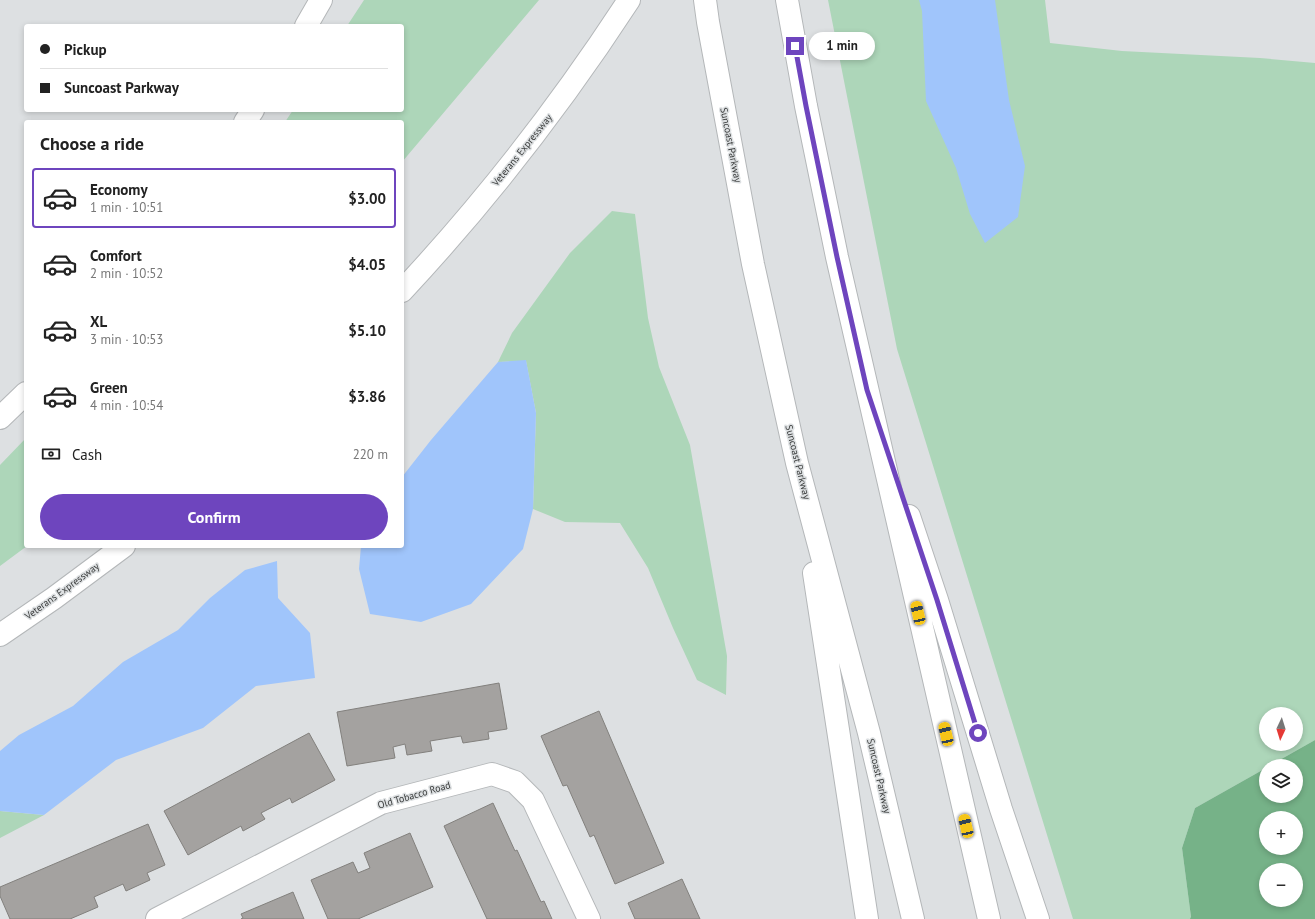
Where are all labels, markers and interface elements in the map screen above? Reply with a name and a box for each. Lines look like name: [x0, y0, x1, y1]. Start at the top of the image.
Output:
callout: 1 min: [809, 32, 875, 60]
route end: [786, 37, 804, 55]
text: 1 min: [826, 37, 858, 54]
text: Pickup: [64, 40, 107, 59]
text: Suncoast Parkway: [64, 78, 179, 97]
street label: Suncoast Parkway: [717, 106, 745, 184]
street label: Veterans Expressway: [488, 111, 555, 189]
text: Choose a ride: [40, 132, 144, 155]
icon: car: [42, 180, 78, 216]
text: Economy: [90, 180, 148, 199]
text: $3.00: [348, 189, 386, 208]
text: 1 min · 10:51: [90, 199, 163, 216]
icon: car: [42, 246, 78, 282]
text: Comfort: [90, 246, 142, 265]
text: $4.05: [348, 255, 386, 274]
text: 2 min · 10:52: [90, 265, 163, 282]
icon: car: [42, 312, 78, 348]
text: XL: [90, 312, 107, 331]
text: $5.10: [348, 321, 386, 340]
text: 3 min · 10:53: [90, 331, 163, 348]
icon: car: [42, 378, 78, 414]
text: Green: [90, 378, 128, 397]
text: $3.86: [348, 387, 386, 406]
text: 4 min · 10:54: [90, 397, 163, 414]
street label: Suncoast Parkway: [782, 423, 814, 501]
icon: cash: [40, 443, 62, 465]
text: Cash: [72, 445, 102, 464]
text: 220 m: [353, 446, 388, 463]
button: Confirm: [40, 494, 388, 540]
street label: Veterans Expressway: [21, 559, 102, 623]
car: [909, 600, 927, 626]
north arrow: [1259, 707, 1303, 751]
map controls: [1259, 707, 1303, 907]
car: [937, 721, 955, 747]
route start: [969, 724, 987, 742]
street label: Suncoast Parkway: [864, 737, 894, 815]
button: layers: [1259, 759, 1303, 803]
street label: Old Tobacco Road: [376, 778, 452, 812]
button: +: [1259, 811, 1303, 855]
car: [957, 813, 975, 839]
button: −: [1259, 863, 1303, 907]

